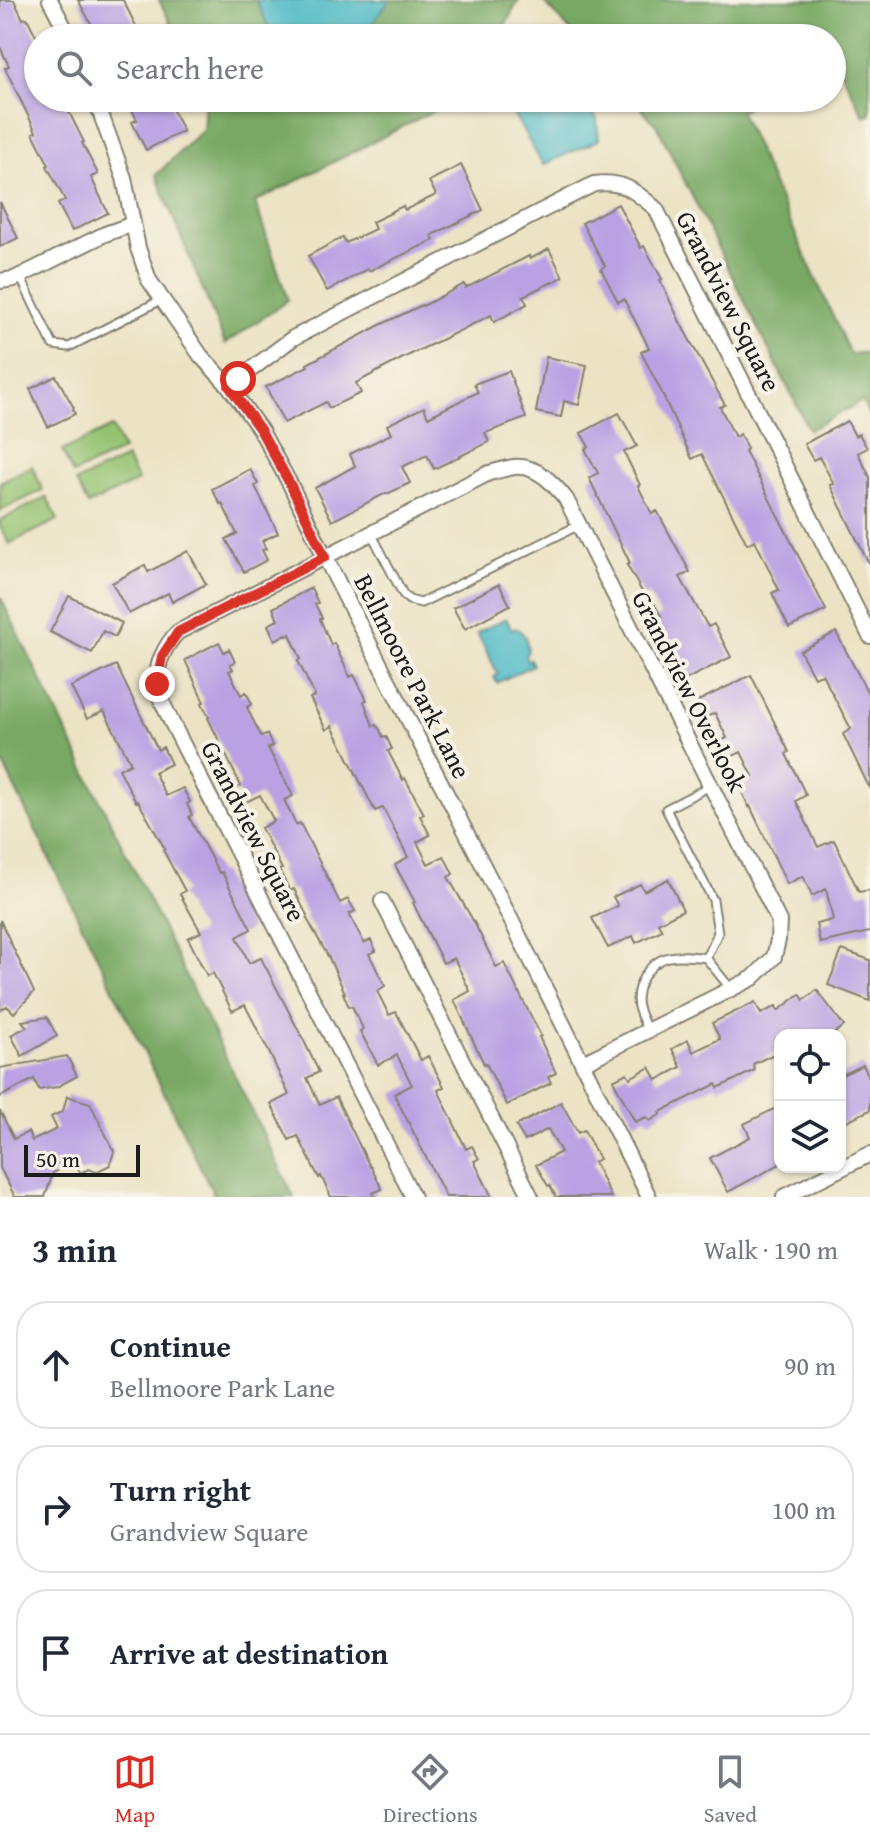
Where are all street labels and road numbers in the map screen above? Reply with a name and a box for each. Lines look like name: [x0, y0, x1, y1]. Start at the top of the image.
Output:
street label: Grandview Square: [667, 204, 791, 398]
street label: Bellmoore Park Lane: [344, 567, 482, 785]
street label: Grandview Overlook: [622, 584, 758, 799]
street label: Grandview Square: [192, 734, 316, 928]

